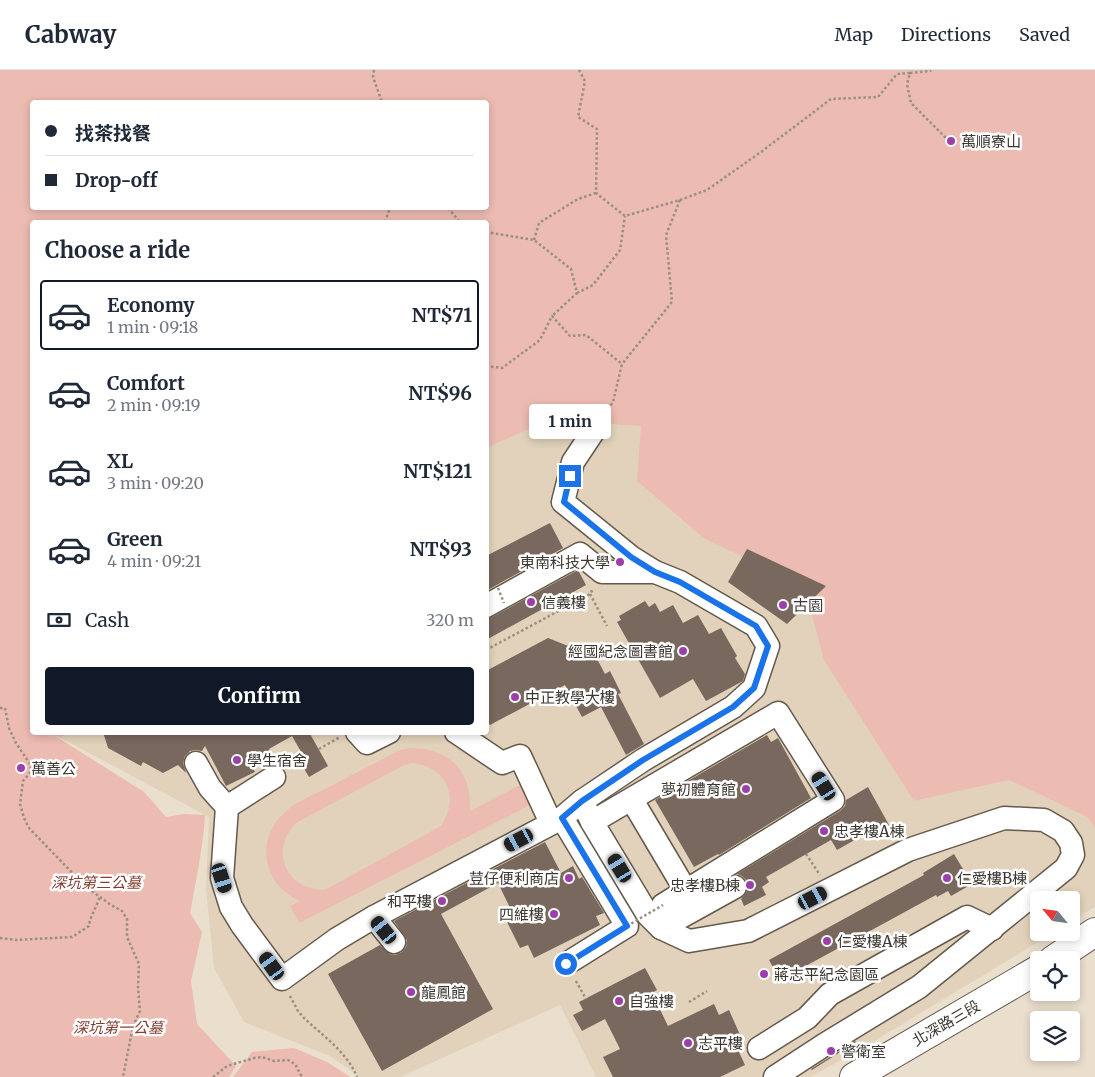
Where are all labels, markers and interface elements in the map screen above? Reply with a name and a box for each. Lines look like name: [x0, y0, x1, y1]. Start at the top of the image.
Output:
text: Cabway: [25, 19, 117, 50]
text: Map: [835, 23, 873, 46]
text: Directions: [901, 23, 991, 46]
text: Saved: [1019, 23, 1070, 46]
text: 找茶找餐: [75, 121, 151, 145]
place label: 萬順寮山: [961, 132, 1021, 151]
marker: 萬順寮山: [945, 135, 957, 147]
text: Drop-off: [75, 168, 157, 192]
text: Choose a ride: [45, 236, 190, 264]
icon: car: [47, 293, 92, 338]
text: Economy: [107, 293, 195, 317]
text: NT$71: [412, 303, 472, 327]
text: 1 min · 09:18: [107, 317, 198, 337]
icon: car: [47, 371, 92, 416]
text: Comfort: [107, 371, 185, 395]
text: NT$96: [408, 381, 472, 405]
text: 2 min · 09:19: [107, 395, 200, 415]
callout: 1 min: [529, 404, 611, 438]
text: 1 min: [548, 411, 592, 431]
icon: car: [47, 449, 92, 494]
text: XL: [107, 449, 133, 473]
text: NT$121: [403, 459, 472, 483]
route end: [559, 465, 581, 487]
text: 3 min · 09:20: [107, 473, 204, 493]
icon: car: [47, 527, 92, 572]
text: Green: [107, 527, 163, 551]
text: NT$93: [410, 537, 472, 561]
text: 4 min · 09:21: [107, 551, 201, 571]
place label: 東南科技大學: [520, 553, 610, 572]
marker: 東南科技大學: [614, 556, 626, 568]
place label: 信義樓: [541, 593, 586, 612]
marker: 信義樓: [525, 596, 537, 608]
place label: 古園: [793, 596, 823, 615]
marker: 古園: [777, 599, 789, 611]
icon: cash: [45, 606, 73, 634]
text: Cash: [85, 608, 129, 632]
text: 320 m: [426, 610, 474, 630]
place label: 經國紀念圖書館: [568, 642, 673, 661]
marker: 經國紀念圖書館: [677, 645, 689, 657]
button: Confirm: [45, 667, 474, 725]
place label: 中正教學大樓: [525, 688, 615, 707]
marker: 中正教學大樓: [509, 691, 521, 703]
place label: 學生宿舍: [247, 751, 307, 770]
marker: 學生宿舍: [231, 754, 243, 766]
place label: 萬善公: [31, 759, 76, 778]
marker: 萬善公: [15, 762, 27, 774]
car: [809, 769, 838, 803]
place label: 夢初體育館: [661, 780, 736, 799]
marker: 夢初體育館: [740, 783, 752, 795]
place label: 忠孝樓A棟: [834, 822, 905, 841]
marker: 忠孝樓A棟: [818, 825, 830, 837]
car: [502, 826, 535, 854]
car: [605, 851, 634, 885]
car: [210, 861, 233, 895]
place label: 荳仔便利商店: [469, 869, 559, 888]
place label: 仁愛樓B棟: [957, 869, 1027, 888]
marker: 荳仔便利商店: [563, 872, 575, 884]
marker: 仁愛樓B棟: [941, 872, 953, 884]
park label: 深坑第三公墓: [51, 873, 144, 892]
place label: 忠孝樓B棟: [670, 876, 740, 895]
marker: 忠孝樓B棟: [744, 879, 756, 891]
car: [796, 884, 829, 912]
north arrow: [1030, 891, 1080, 941]
map controls: [1030, 891, 1080, 1061]
place label: 和平樓: [387, 892, 432, 911]
marker: 和平樓: [436, 895, 448, 907]
place label: 四維樓: [499, 905, 544, 924]
marker: 四維樓: [548, 908, 560, 920]
car: [368, 914, 399, 946]
place label: 仁愛樓A棟: [837, 932, 908, 951]
marker: 仁愛樓A棟: [821, 935, 833, 947]
car: [257, 949, 286, 983]
button: locate: [1030, 951, 1080, 1001]
route start: [555, 953, 577, 975]
place label: 蔣志平紀念園區: [774, 965, 879, 984]
marker: 蔣志平紀念園區: [758, 968, 770, 980]
place label: 龍鳳館: [421, 983, 466, 1002]
marker: 龍鳳館: [405, 986, 417, 998]
place label: 自強樓: [629, 992, 674, 1011]
marker: 自強樓: [613, 995, 625, 1007]
street label: 北深路三段: [909, 996, 983, 1050]
button: layers: [1030, 1011, 1080, 1061]
park label: 深坑第一公墓: [73, 1018, 166, 1037]
place label: 志平樓: [698, 1034, 743, 1053]
marker: 志平樓: [682, 1037, 694, 1049]
place label: 警衛室: [841, 1042, 886, 1061]
marker: 警衛室: [825, 1045, 837, 1057]

